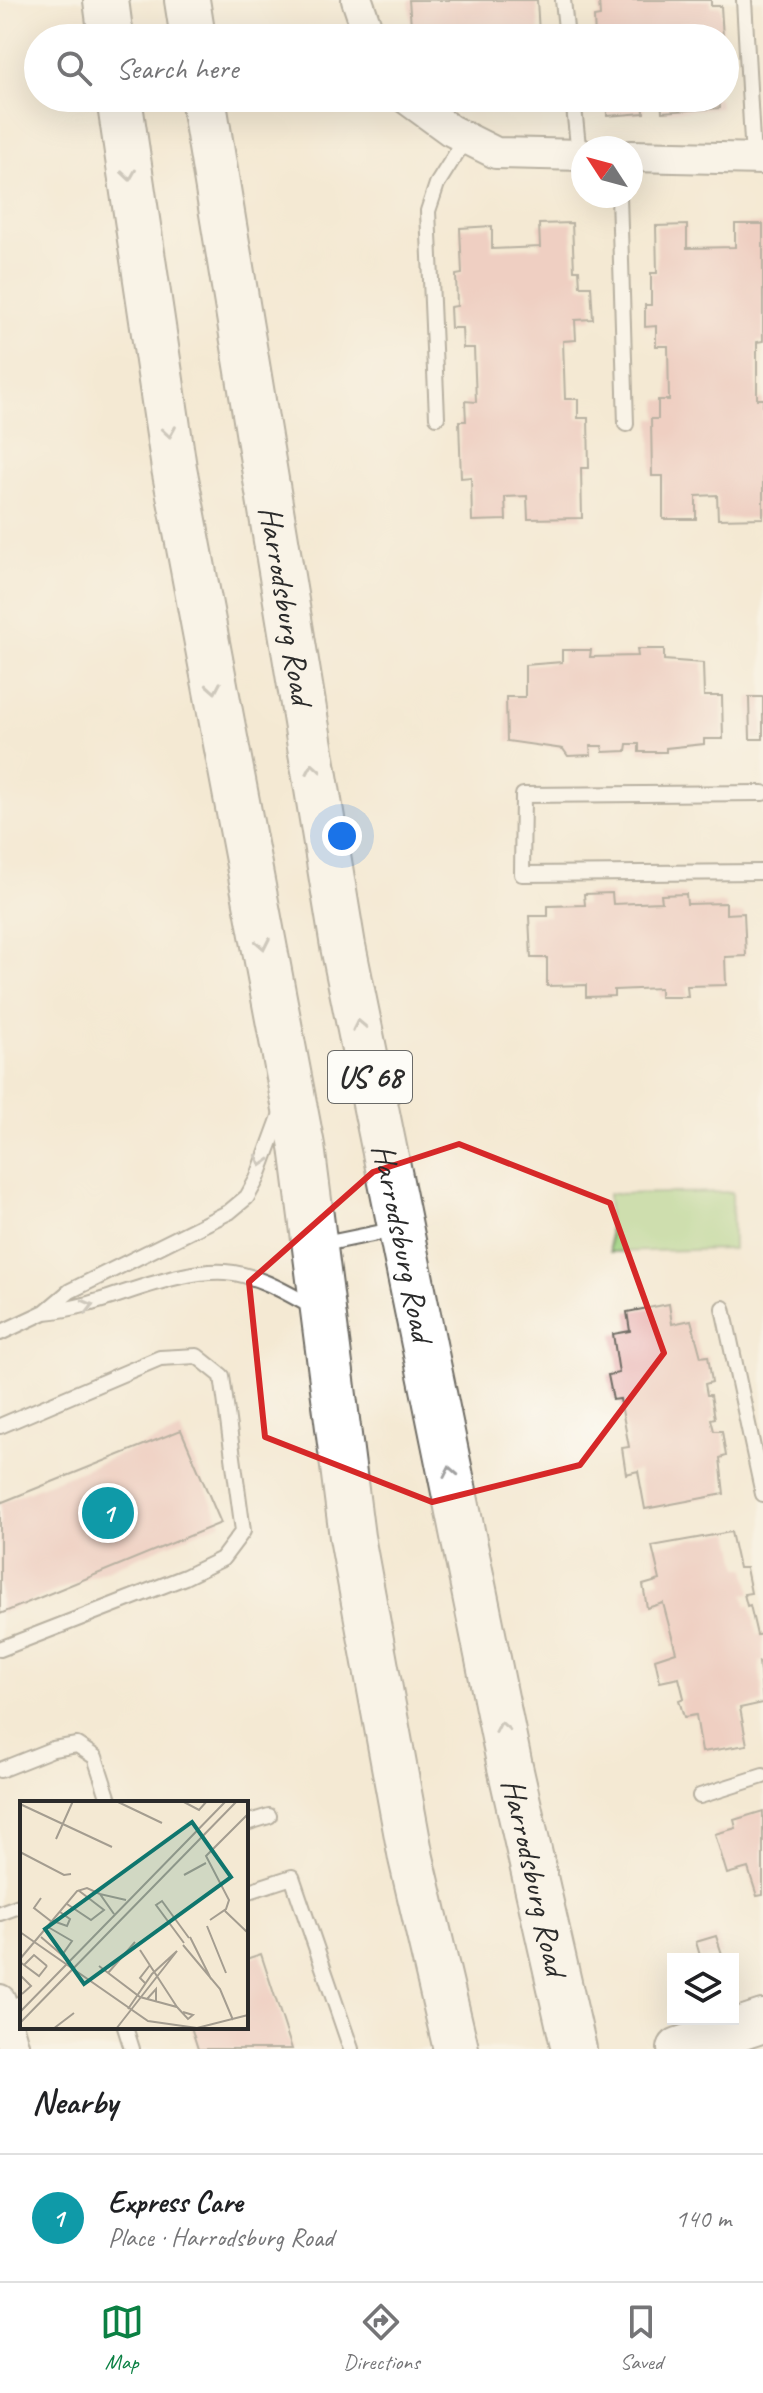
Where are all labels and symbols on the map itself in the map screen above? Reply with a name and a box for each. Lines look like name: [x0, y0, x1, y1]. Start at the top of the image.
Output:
north arrow: [571, 136, 643, 208]
one-way arrow: [120, 168, 137, 182]
one-way arrow: [160, 425, 177, 439]
street label: Harrodsburg Road: [250, 503, 324, 712]
one-way arrow: [205, 681, 222, 695]
one-way arrow: [305, 763, 322, 776]
your location: [322, 816, 362, 856]
one-way arrow: [254, 936, 271, 950]
one-way arrow: [352, 1019, 369, 1032]
road number: US 68: [328, 1051, 412, 1103]
street label: Harrodsburg Road: [363, 1140, 444, 1350]
one-way arrow: [256, 1153, 272, 1167]
one-way arrow: [80, 1298, 94, 1315]
one-way arrow: [443, 1465, 460, 1479]
pin: 1: [82, 1483, 134, 1543]
one-way arrow: [494, 1721, 511, 1734]
street label: Harrodsburg Road: [493, 1775, 578, 1984]
inset map: [20, 1801, 248, 2029]

